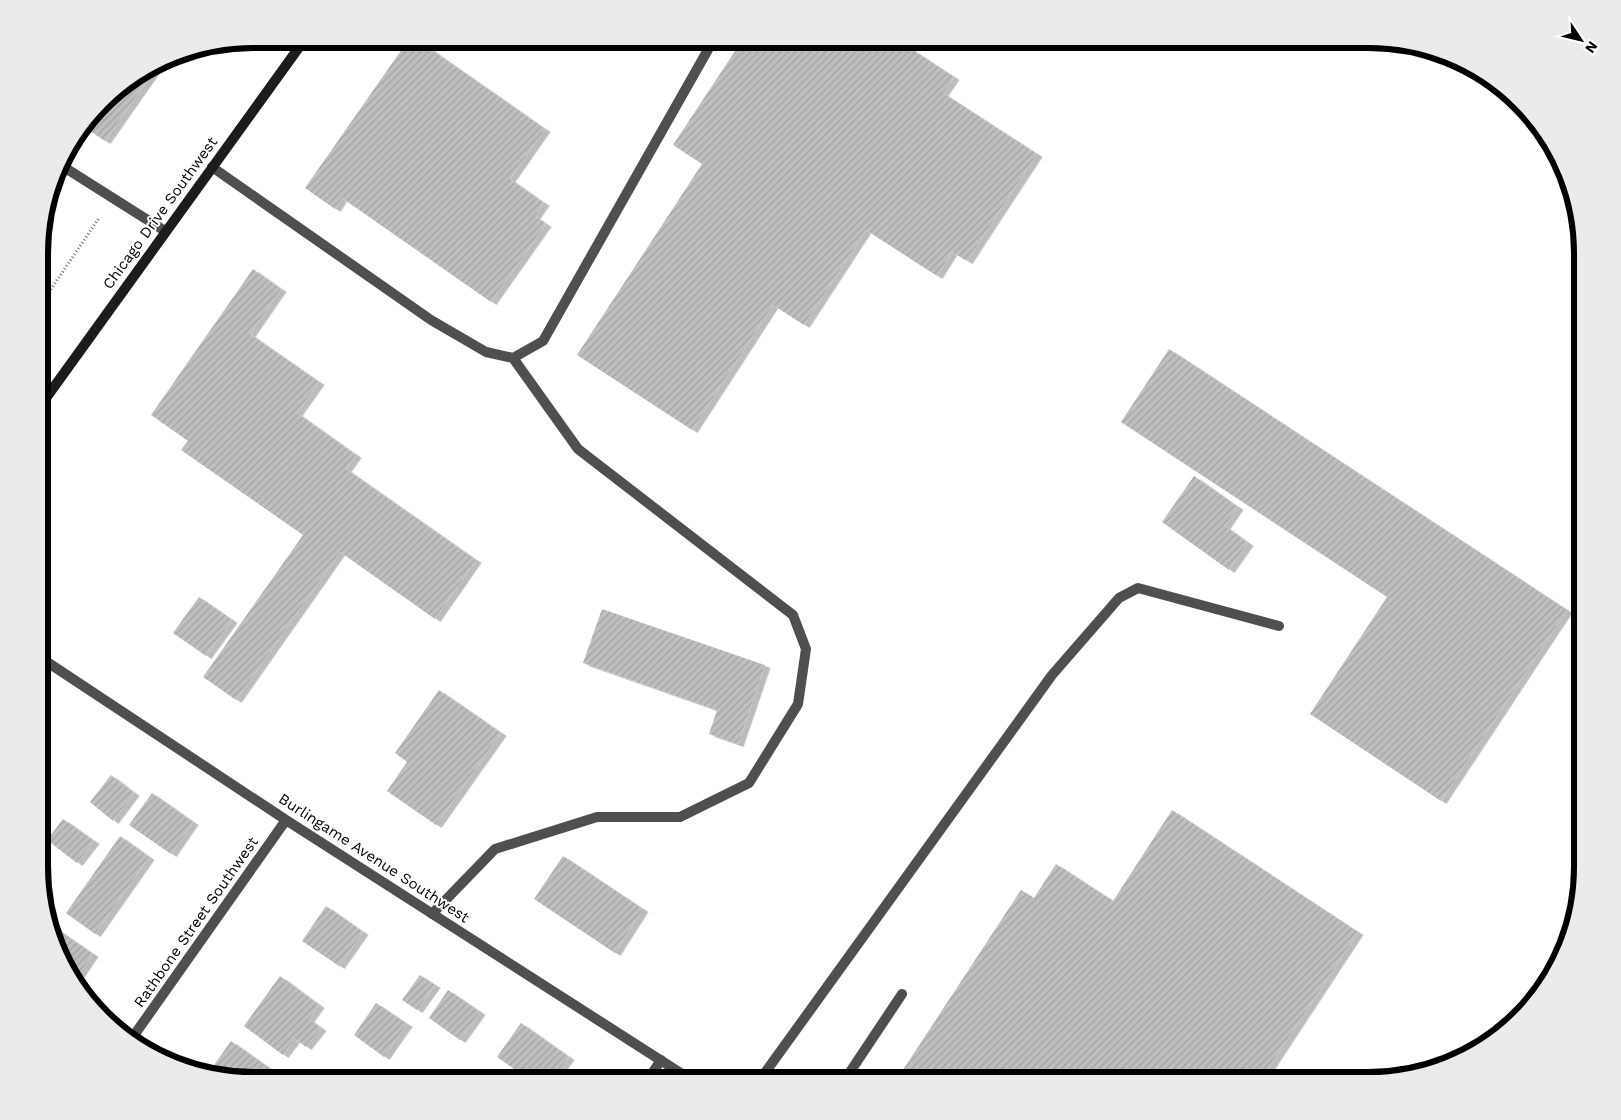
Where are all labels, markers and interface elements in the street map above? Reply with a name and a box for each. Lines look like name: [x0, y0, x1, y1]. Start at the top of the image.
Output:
north arrow: [1556, 15, 1606, 65]
text: N: [1582, 39, 1601, 56]
street label: Chicago Drive Southwest: [99, 133, 222, 292]
street label: Burlingame Avenue Southwest: [275, 790, 473, 927]
street label: Rathbone Street Southwest: [130, 833, 262, 1011]

